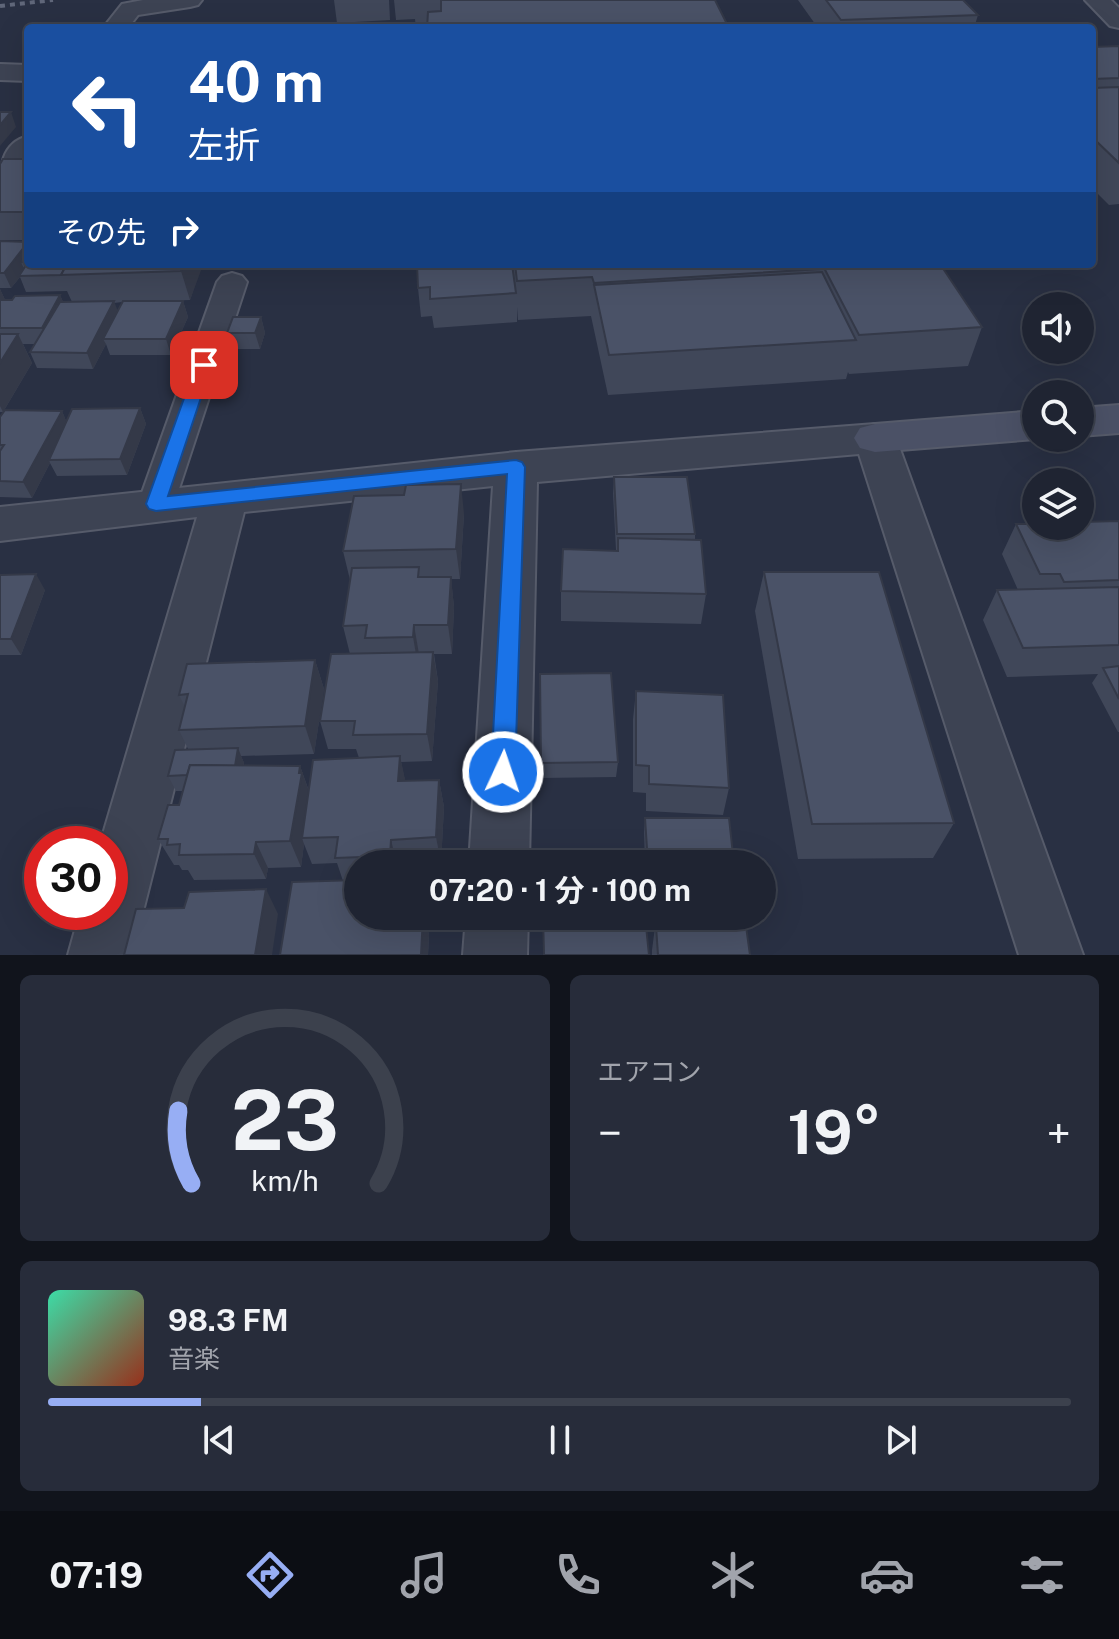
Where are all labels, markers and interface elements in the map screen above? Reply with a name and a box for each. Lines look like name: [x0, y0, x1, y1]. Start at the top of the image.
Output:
text: 40 m: [188, 49, 324, 115]
icon: left: [56, 56, 160, 160]
text: 左折: [188, 124, 260, 166]
icon: right: [162, 208, 206, 252]
text: その先: [56, 214, 146, 250]
map controls: [1022, 292, 1094, 540]
button: sound: [1022, 292, 1094, 364]
pin: [170, 331, 238, 399]
icon: arrive: [182, 343, 226, 387]
button: search: [1022, 380, 1094, 452]
button: layers: [1022, 468, 1094, 540]
position arrow: [461, 730, 545, 814]
speed limit sign: 30: [24, 826, 128, 930]
text: 07:20 · 1 分 · 100 m: [429, 872, 691, 908]
text: エアコン: [598, 1056, 702, 1087]
text: 23: [231, 1071, 339, 1169]
text: 19°: [787, 1097, 881, 1168]
text: −: [598, 1107, 622, 1159]
text: +: [1047, 1107, 1071, 1159]
text: km/h: [251, 1164, 318, 1197]
text: 98.3 FM: [168, 1302, 289, 1338]
text: 音楽: [168, 1343, 220, 1374]
icon: previous: [197, 1418, 241, 1462]
icon: pause: [538, 1418, 582, 1462]
icon: next: [879, 1418, 923, 1462]
icon: directions: [242, 1547, 298, 1603]
icon: music: [396, 1547, 452, 1603]
icon: phone: [550, 1547, 606, 1603]
icon: climate: [705, 1547, 761, 1603]
icon: car: [859, 1547, 915, 1603]
icon: filters: [1014, 1547, 1070, 1603]
text: 07:19: [49, 1554, 143, 1596]

